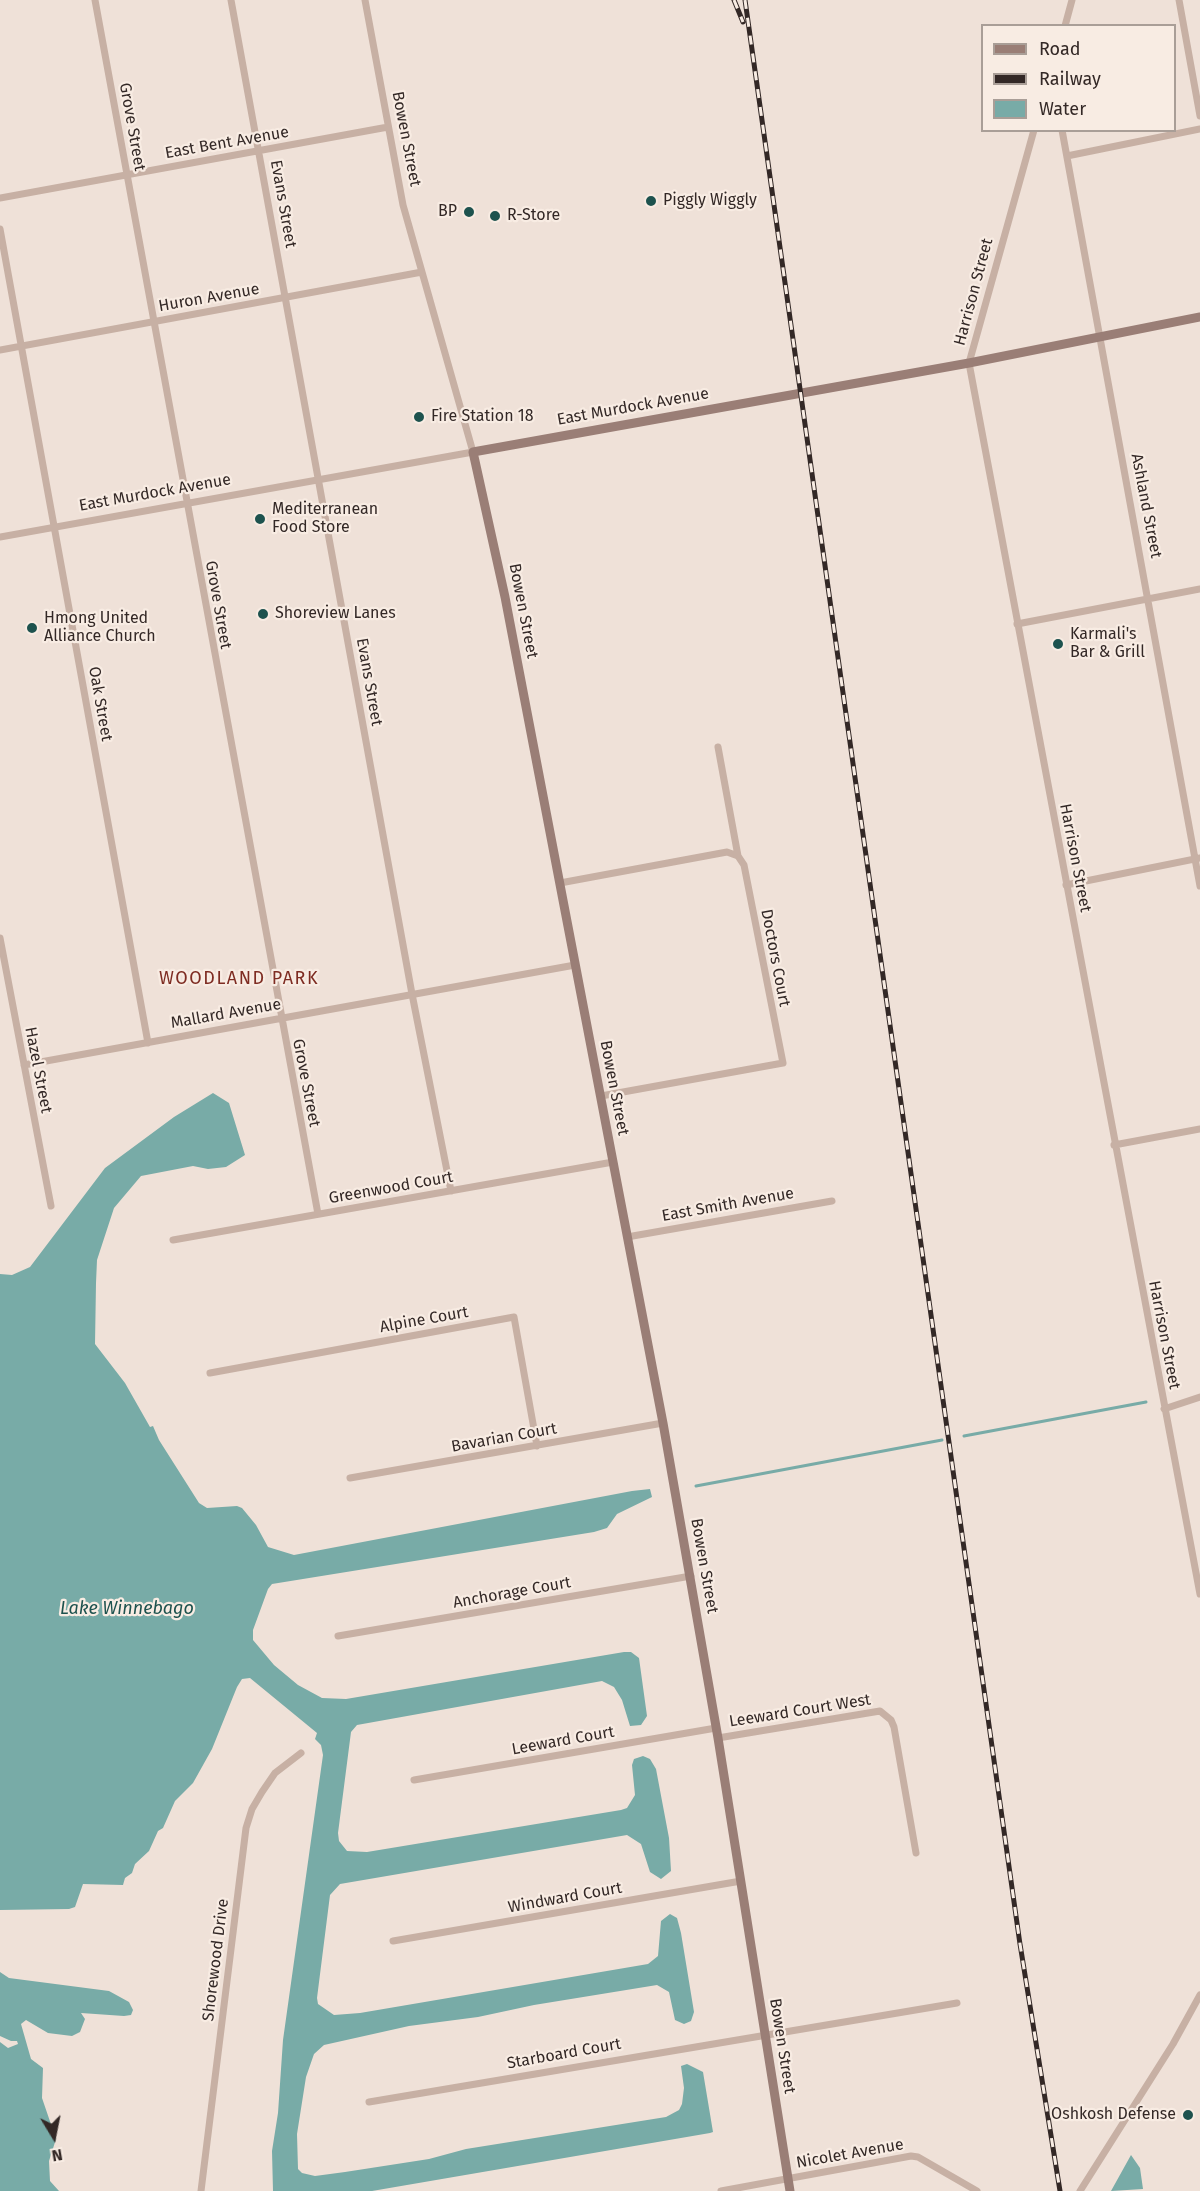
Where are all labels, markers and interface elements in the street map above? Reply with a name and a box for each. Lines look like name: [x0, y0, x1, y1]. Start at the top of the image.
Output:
legend: [981, 24, 1176, 132]
text: Road: [1039, 38, 1081, 60]
text: Railway: [1039, 68, 1101, 90]
street label: Grove Street: [115, 81, 149, 173]
street label: Bowen Street: [387, 90, 425, 188]
text: Water: [1039, 98, 1086, 120]
street label: East Bent Avenue: [164, 123, 290, 163]
street label: Evans Street: [266, 158, 300, 250]
place label: Piggly Wiggly: [663, 191, 757, 211]
marker: Piggly Wiggly: [644, 194, 658, 208]
place label: BP: [438, 202, 457, 222]
marker: BP: [462, 205, 476, 219]
place label: R-Store: [507, 206, 560, 226]
marker: R-Store: [488, 209, 502, 223]
street label: Harrison Street: [950, 236, 998, 348]
street label: Huron Avenue: [157, 280, 261, 316]
street label: East Murdock Avenue: [556, 384, 710, 430]
place label: Fire Station 18: [431, 407, 534, 427]
marker: Fire Station 18: [412, 410, 426, 424]
street label: Ashland Street: [1126, 452, 1166, 560]
street label: East Murdock Avenue: [78, 470, 232, 516]
place label: Mediterranean Food Store: [272, 500, 378, 538]
marker: Mediterranean Food Store: [253, 512, 267, 526]
street label: Grove Street: [201, 559, 235, 651]
street label: Bowen Street: [504, 562, 542, 660]
place label: Shoreview Lanes: [275, 604, 396, 624]
marker: Shoreview Lanes: [256, 607, 270, 621]
place label: Hmong United Alliance Church: [44, 609, 156, 647]
marker: Hmong United Alliance Church: [25, 621, 39, 635]
place label: Karmali's Bar & Grill: [1070, 625, 1145, 663]
street label: Evans Street: [352, 636, 386, 728]
marker: Karmali's Bar & Grill: [1051, 637, 1065, 651]
street label: Oak Street: [84, 665, 116, 743]
street label: Harrison Street: [1055, 802, 1095, 914]
street label: Doctors Court: [756, 908, 794, 1008]
district label: WOODLAND PARK: [159, 968, 319, 990]
street label: Mallard Avenue: [169, 995, 283, 1033]
street label: Hazel Street: [20, 1025, 56, 1115]
street label: Grove Street: [288, 1037, 324, 1129]
street label: Bowen Street: [595, 1039, 633, 1137]
street label: Greenwood Court: [327, 1168, 455, 1208]
street label: East Smith Avenue: [660, 1184, 796, 1226]
street label: Harrison Street: [1144, 1279, 1184, 1391]
street label: Alpine Court: [378, 1303, 470, 1337]
street label: Bavarian Court: [450, 1419, 558, 1457]
street label: Bowen Street: [686, 1517, 722, 1615]
street label: Anchorage Court: [452, 1573, 572, 1613]
water label: Lake Winnebago: [60, 1598, 194, 1620]
street label: Leeward Court West: [728, 1690, 872, 1732]
street label: Leeward Court: [510, 1723, 616, 1759]
street label: Windward Court: [507, 1879, 623, 1917]
street label: Shorewood Drive: [199, 1898, 233, 2022]
street label: Bowen Street: [765, 1997, 799, 2095]
street label: Starboard Court: [506, 2035, 622, 2073]
place label: Oshkosh Defense: [1051, 2105, 1176, 2125]
north arrow: [24, 2107, 84, 2167]
marker: Oshkosh Defense: [1181, 2108, 1195, 2122]
street label: Nicolet Avenue: [795, 2135, 905, 2173]
text: N: [50, 2145, 64, 2165]

